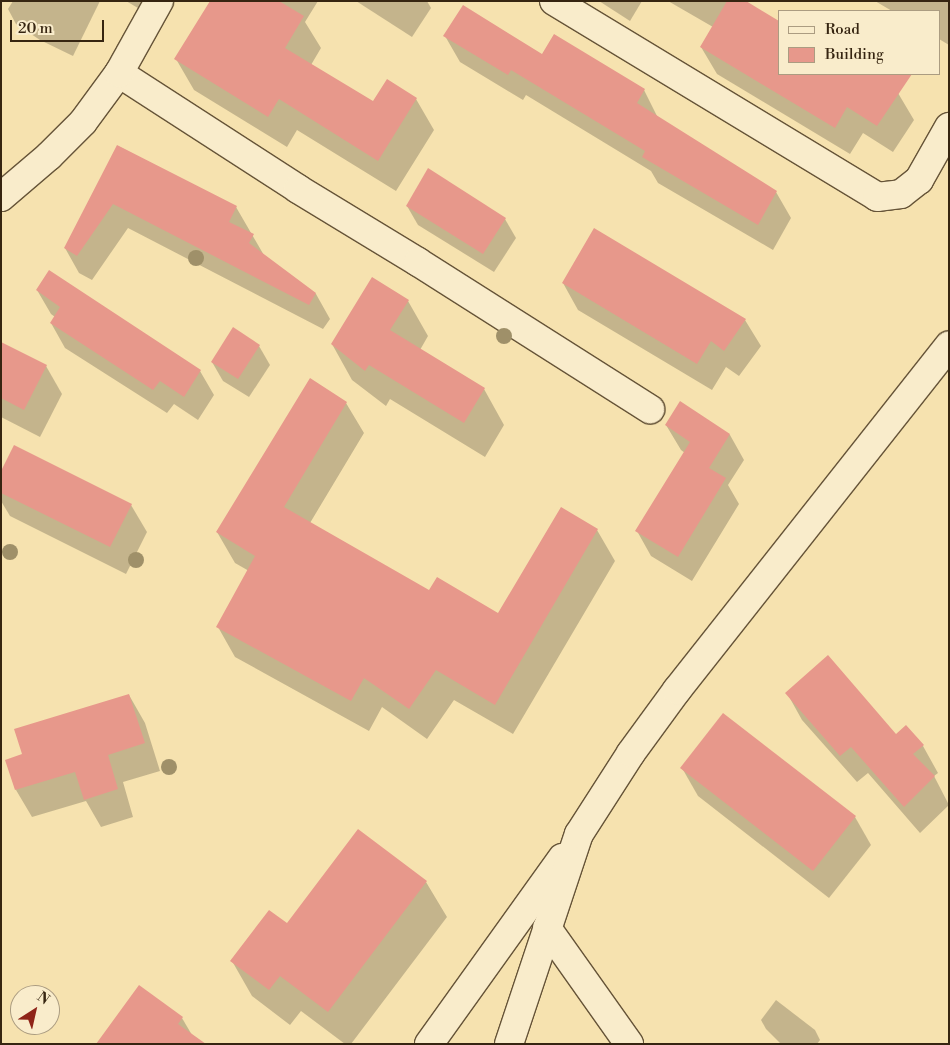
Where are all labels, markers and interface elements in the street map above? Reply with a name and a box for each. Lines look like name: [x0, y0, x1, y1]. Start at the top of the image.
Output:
scale bar: [12, 10, 106, 42]
legend: [778, 10, 940, 75]
text: 20 m: [18, 19, 53, 38]
text: Road: [825, 20, 860, 39]
text: Building: [825, 45, 884, 64]
north arrow: [10, 985, 60, 1035]
text: N: [33, 988, 53, 1009]

